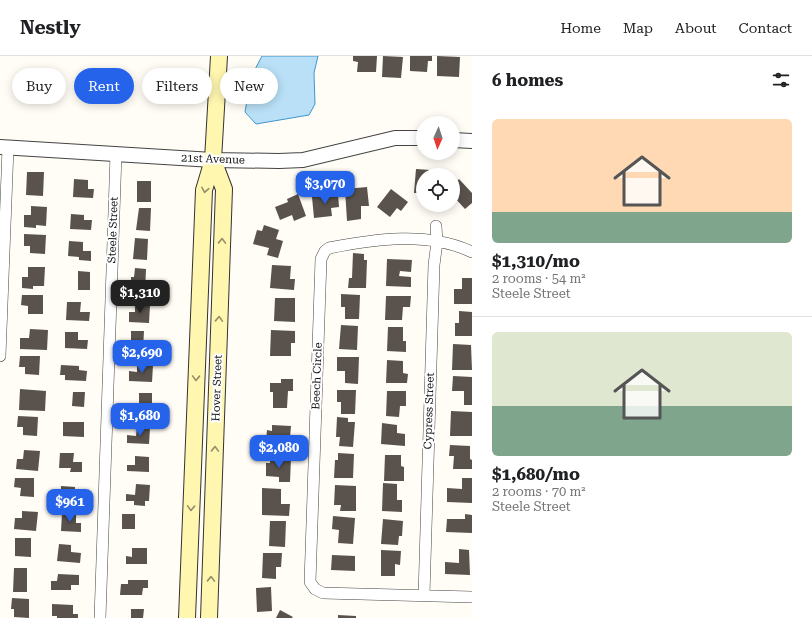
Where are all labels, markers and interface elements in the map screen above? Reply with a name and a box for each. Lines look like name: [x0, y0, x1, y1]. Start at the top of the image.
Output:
text: Nestly: [20, 16, 81, 39]
text: Home: [560, 20, 601, 36]
text: Map: [623, 20, 653, 36]
text: About: [675, 20, 717, 36]
text: Contact: [739, 20, 792, 36]
chip: Buy: [12, 68, 66, 104]
chip: Rent: [74, 68, 134, 104]
chip: Filters: [142, 68, 212, 104]
chip: New: [220, 68, 278, 104]
icon: filters: [770, 69, 792, 91]
text: 6 homes: [492, 70, 563, 90]
north arrow: [416, 116, 460, 160]
map controls: [416, 116, 460, 212]
icon: home: [606, 145, 678, 217]
street label: 21st Avenue: [181, 151, 245, 167]
button: locate: [416, 168, 460, 212]
pin: $3,070: [292, 171, 358, 205]
text: $3,070: [305, 176, 345, 191]
one-way arrow: [201, 187, 209, 194]
street label: Steele Street: [105, 196, 121, 264]
one-way arrow: [218, 238, 226, 244]
text: $1,310/mo: [492, 251, 580, 271]
text: 2 rooms · 54 m²: [492, 271, 586, 286]
pin: $1,310: [107, 280, 173, 314]
text: $1,310: [120, 285, 160, 300]
text: Steele Street: [492, 286, 571, 301]
one-way arrow: [215, 316, 224, 322]
pin: $2,690: [109, 340, 175, 374]
street label: Beech Circle: [309, 342, 325, 410]
text: $2,690: [122, 345, 162, 360]
street label: Hover Street: [209, 354, 225, 422]
icon: home: [606, 358, 678, 430]
street label: Cypress Street: [421, 372, 437, 450]
one-way arrow: [192, 375, 201, 381]
pin: $1,680: [107, 403, 173, 437]
text: $1,680: [120, 408, 160, 423]
pin: $2,080: [246, 435, 312, 469]
text: $2,080: [259, 440, 299, 455]
one-way arrow: [211, 446, 219, 452]
text: $1,680/mo: [492, 464, 580, 484]
text: 2 rooms · 70 m²: [492, 484, 586, 499]
pin: $961: [46, 489, 94, 523]
text: $961: [55, 494, 85, 509]
text: Steele Street: [492, 499, 571, 514]
one-way arrow: [187, 505, 196, 511]
one-way arrow: [207, 576, 215, 582]

